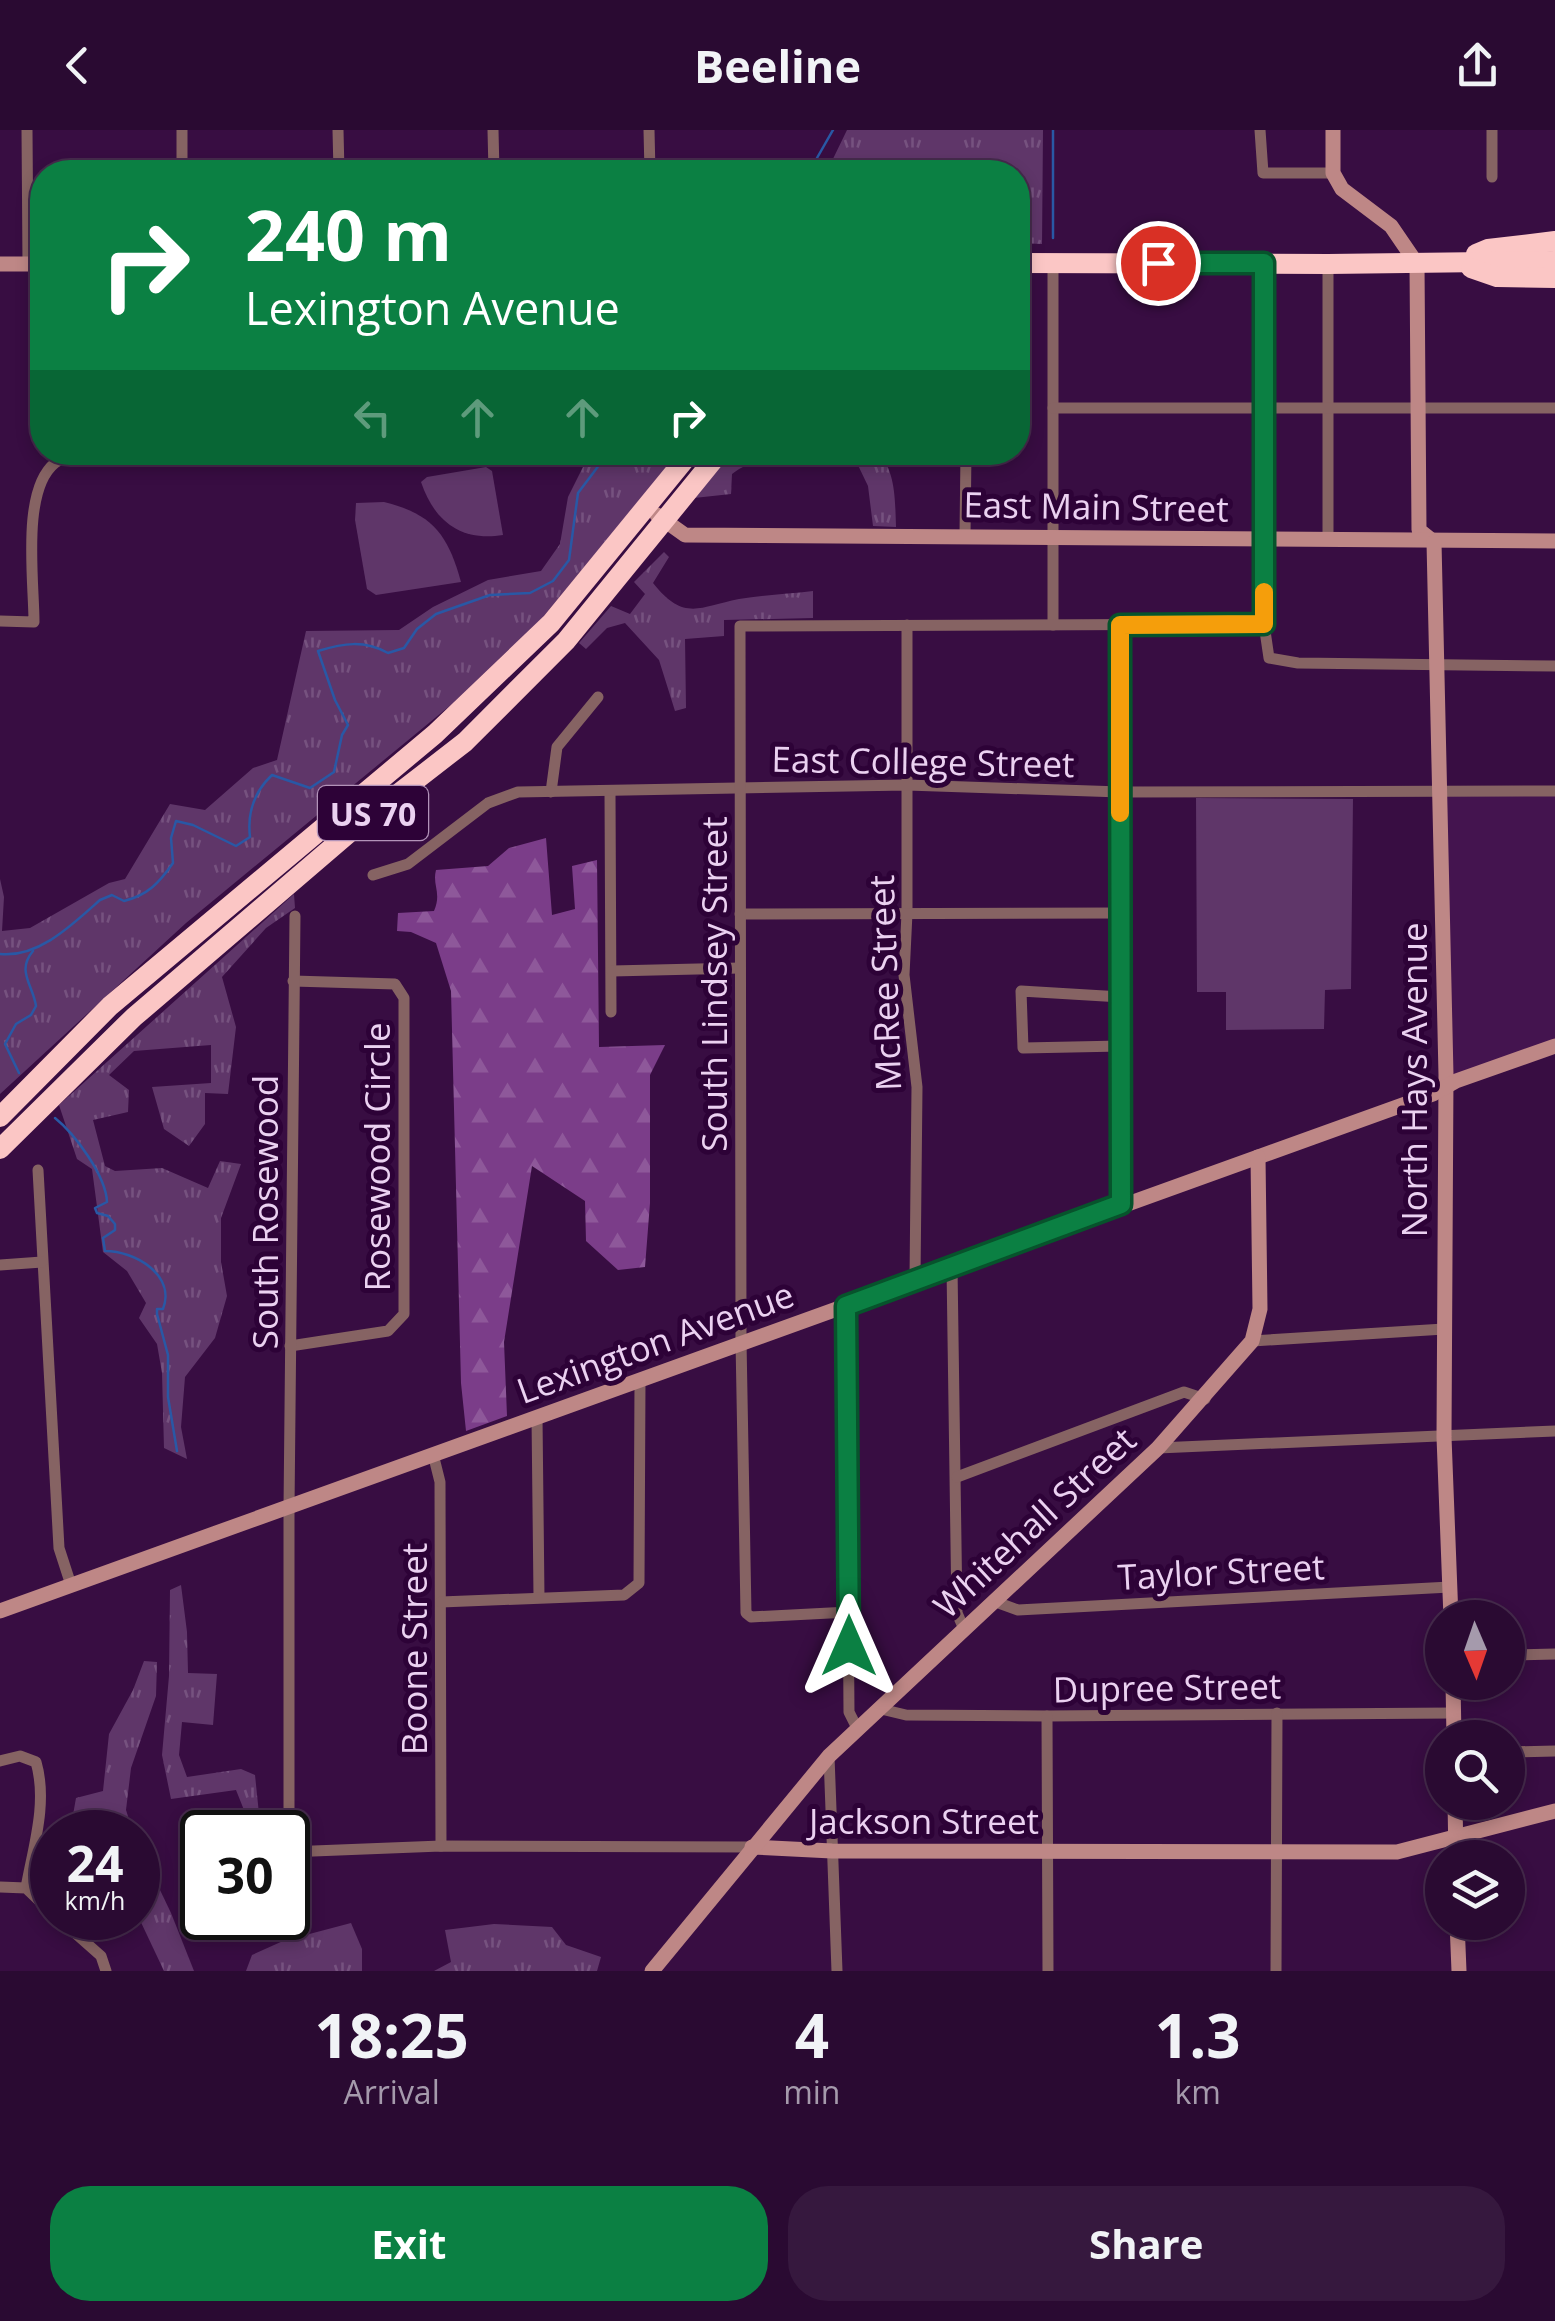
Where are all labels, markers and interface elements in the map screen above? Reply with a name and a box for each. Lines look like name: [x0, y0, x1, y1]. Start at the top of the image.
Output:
text: Beeline: [694, 35, 861, 96]
icon: back: [50, 38, 105, 93]
icon: share: [1450, 38, 1505, 93]
text: 240 m: [245, 186, 452, 282]
icon: right: [80, 200, 210, 330]
pin: [1116, 221, 1201, 306]
icon: arrive: [1131, 236, 1186, 291]
text: Lexington Avenue: [245, 277, 620, 338]
icon: left: [345, 390, 400, 445]
icon: ahead: [450, 390, 505, 445]
icon: ahead: [555, 390, 610, 445]
icon: right: [660, 390, 715, 445]
street label: East Main Street: [963, 480, 1229, 532]
street label: East College Street: [771, 735, 1075, 787]
road number: US 70: [318, 786, 428, 840]
street label: South Lindsey Street: [690, 816, 737, 1152]
street label: McRee Street: [857, 874, 911, 1092]
street label: North Hays Avenue: [1390, 922, 1437, 1238]
street label: Rosewood Circle: [353, 1022, 400, 1292]
street label: South Rosewood: [241, 1075, 288, 1349]
street label: Lexington Avenue: [510, 1270, 800, 1414]
street label: Whitehall Street: [923, 1416, 1145, 1628]
street label: Taylor Street: [1116, 1542, 1326, 1600]
street label: Boone Street: [390, 1543, 437, 1755]
position arrow: [797, 1594, 901, 1698]
north arrow: [1425, 1600, 1525, 1700]
map controls: [1425, 1600, 1525, 1940]
street label: Dupree Street: [1052, 1662, 1282, 1712]
button: search: [1425, 1720, 1525, 1820]
street label: Jackson Street: [806, 1797, 1039, 1844]
speed limit sign: 30: [180, 1810, 310, 1940]
text: 24: [66, 1829, 124, 1897]
button: layers: [1425, 1840, 1525, 1940]
text: km/h: [65, 1883, 125, 1917]
text: 18:25: [314, 1994, 469, 2076]
text: 4: [795, 1994, 829, 2076]
text: 1.3: [1155, 1994, 1241, 2076]
text: Arrival: [343, 2070, 440, 2113]
text: min: [783, 2070, 840, 2113]
text: km: [1174, 2070, 1221, 2113]
button: Exit: [50, 2186, 768, 2301]
button: Share: [788, 2186, 1505, 2301]

